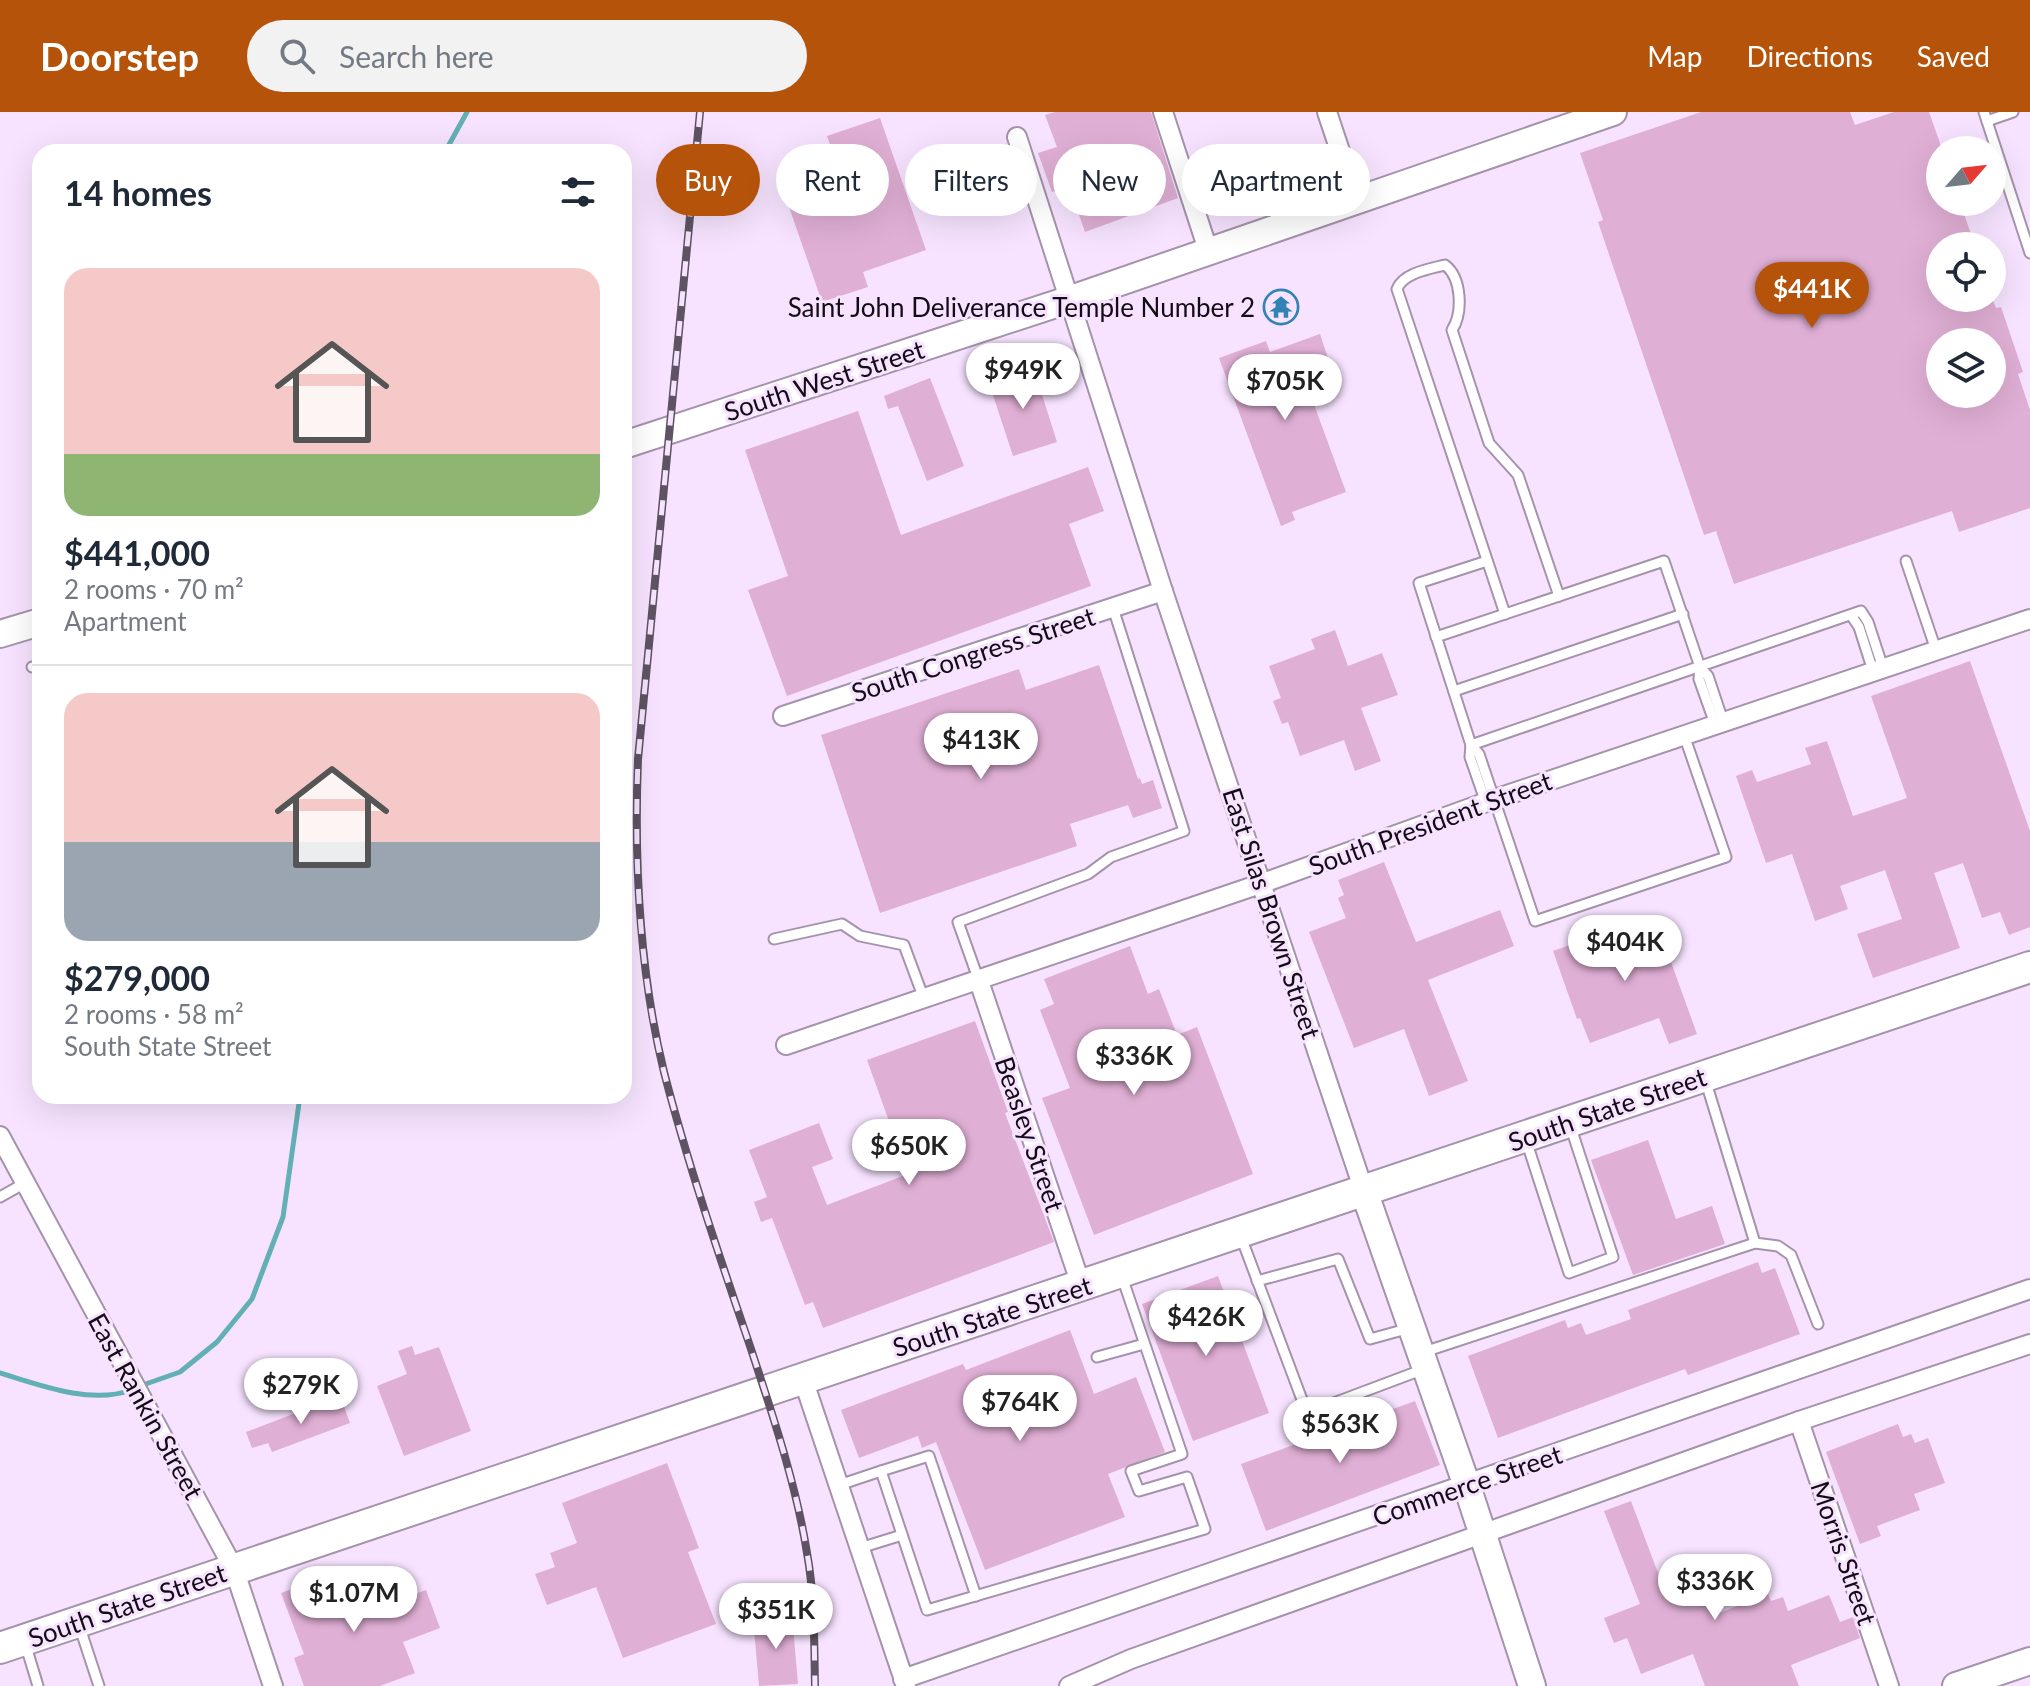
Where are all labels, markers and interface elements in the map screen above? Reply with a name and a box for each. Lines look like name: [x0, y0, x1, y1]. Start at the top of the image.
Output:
search box: [247, 20, 807, 92]
text: Doorstep: [40, 33, 199, 79]
icon: search: [275, 34, 319, 78]
text: Search here: [339, 38, 494, 74]
text: Map: [1647, 39, 1702, 73]
text: Directions: [1746, 39, 1873, 73]
text: Saved: [1917, 39, 1990, 73]
north arrow: [1926, 136, 2006, 216]
map controls: [1926, 136, 2006, 408]
chip: Buy: [656, 144, 760, 216]
chip: Rent: [776, 144, 889, 216]
chip: Filters: [905, 144, 1037, 216]
chip: New: [1053, 144, 1166, 216]
chip: Apartment: [1182, 144, 1370, 216]
icon: filters: [556, 170, 600, 214]
text: 14 homes: [64, 172, 212, 213]
button: locate: [1926, 232, 2006, 312]
pin: $441K: [1756, 262, 1868, 330]
text: $441K: [1773, 272, 1851, 304]
temple icon: Saint John Deliverance Temple Number 2: [1262, 288, 1300, 326]
place label: Saint John Deliverance Temple Number 2: [788, 291, 1255, 323]
icon: home: [260, 320, 404, 464]
button: layers: [1926, 328, 2006, 408]
street label: South West Street: [720, 332, 929, 427]
pin: $949K: [967, 343, 1079, 411]
text: $949K: [984, 353, 1062, 385]
pin: $705K: [1229, 354, 1341, 422]
text: $705K: [1246, 364, 1324, 396]
text: $441,000: [64, 532, 210, 573]
text: 2 rooms · 70 m²: [64, 573, 244, 605]
street label: South Congress Street: [847, 599, 1099, 708]
text: Apartment: [64, 605, 187, 637]
pin: $413K: [925, 713, 1037, 781]
text: $413K: [942, 723, 1020, 755]
icon: home: [260, 745, 404, 889]
street label: South President Street: [1304, 764, 1557, 882]
street label: East Silas Brown Street: [1216, 783, 1328, 1043]
pin: $404K: [1569, 915, 1681, 983]
text: $404K: [1586, 925, 1664, 957]
text: $279,000: [64, 957, 210, 998]
text: 2 rooms · 58 m²: [64, 998, 244, 1030]
pin: $336K: [1078, 1029, 1190, 1097]
text: South State Street: [64, 1030, 271, 1062]
text: $336K: [1095, 1039, 1173, 1071]
street label: Beasley Street: [989, 1052, 1072, 1216]
street label: South State Street: [1504, 1060, 1711, 1158]
pin: $650K: [853, 1119, 965, 1187]
text: $650K: [870, 1129, 948, 1161]
street label: South State Street: [888, 1269, 1096, 1363]
pin: $426K: [1150, 1290, 1262, 1358]
text: $426K: [1167, 1300, 1245, 1332]
street label: East Rankin Street: [82, 1307, 211, 1505]
pin: $279K: [245, 1358, 357, 1426]
text: $279K: [262, 1368, 340, 1400]
pin: $764K: [964, 1375, 1076, 1443]
text: $764K: [981, 1385, 1059, 1417]
pin: $563K: [1284, 1397, 1396, 1465]
text: $563K: [1301, 1407, 1379, 1439]
street label: Commerce Street: [1368, 1437, 1567, 1532]
street label: Morris Street: [1804, 1477, 1884, 1630]
pin: $336K: [1659, 1554, 1771, 1622]
street label: South State Street: [24, 1556, 231, 1654]
text: $336K: [1676, 1564, 1754, 1596]
pin: $1.07M: [289, 1566, 419, 1634]
text: $1.07M: [308, 1576, 400, 1608]
pin: $351K: [720, 1583, 832, 1651]
text: $351K: [737, 1593, 815, 1625]

